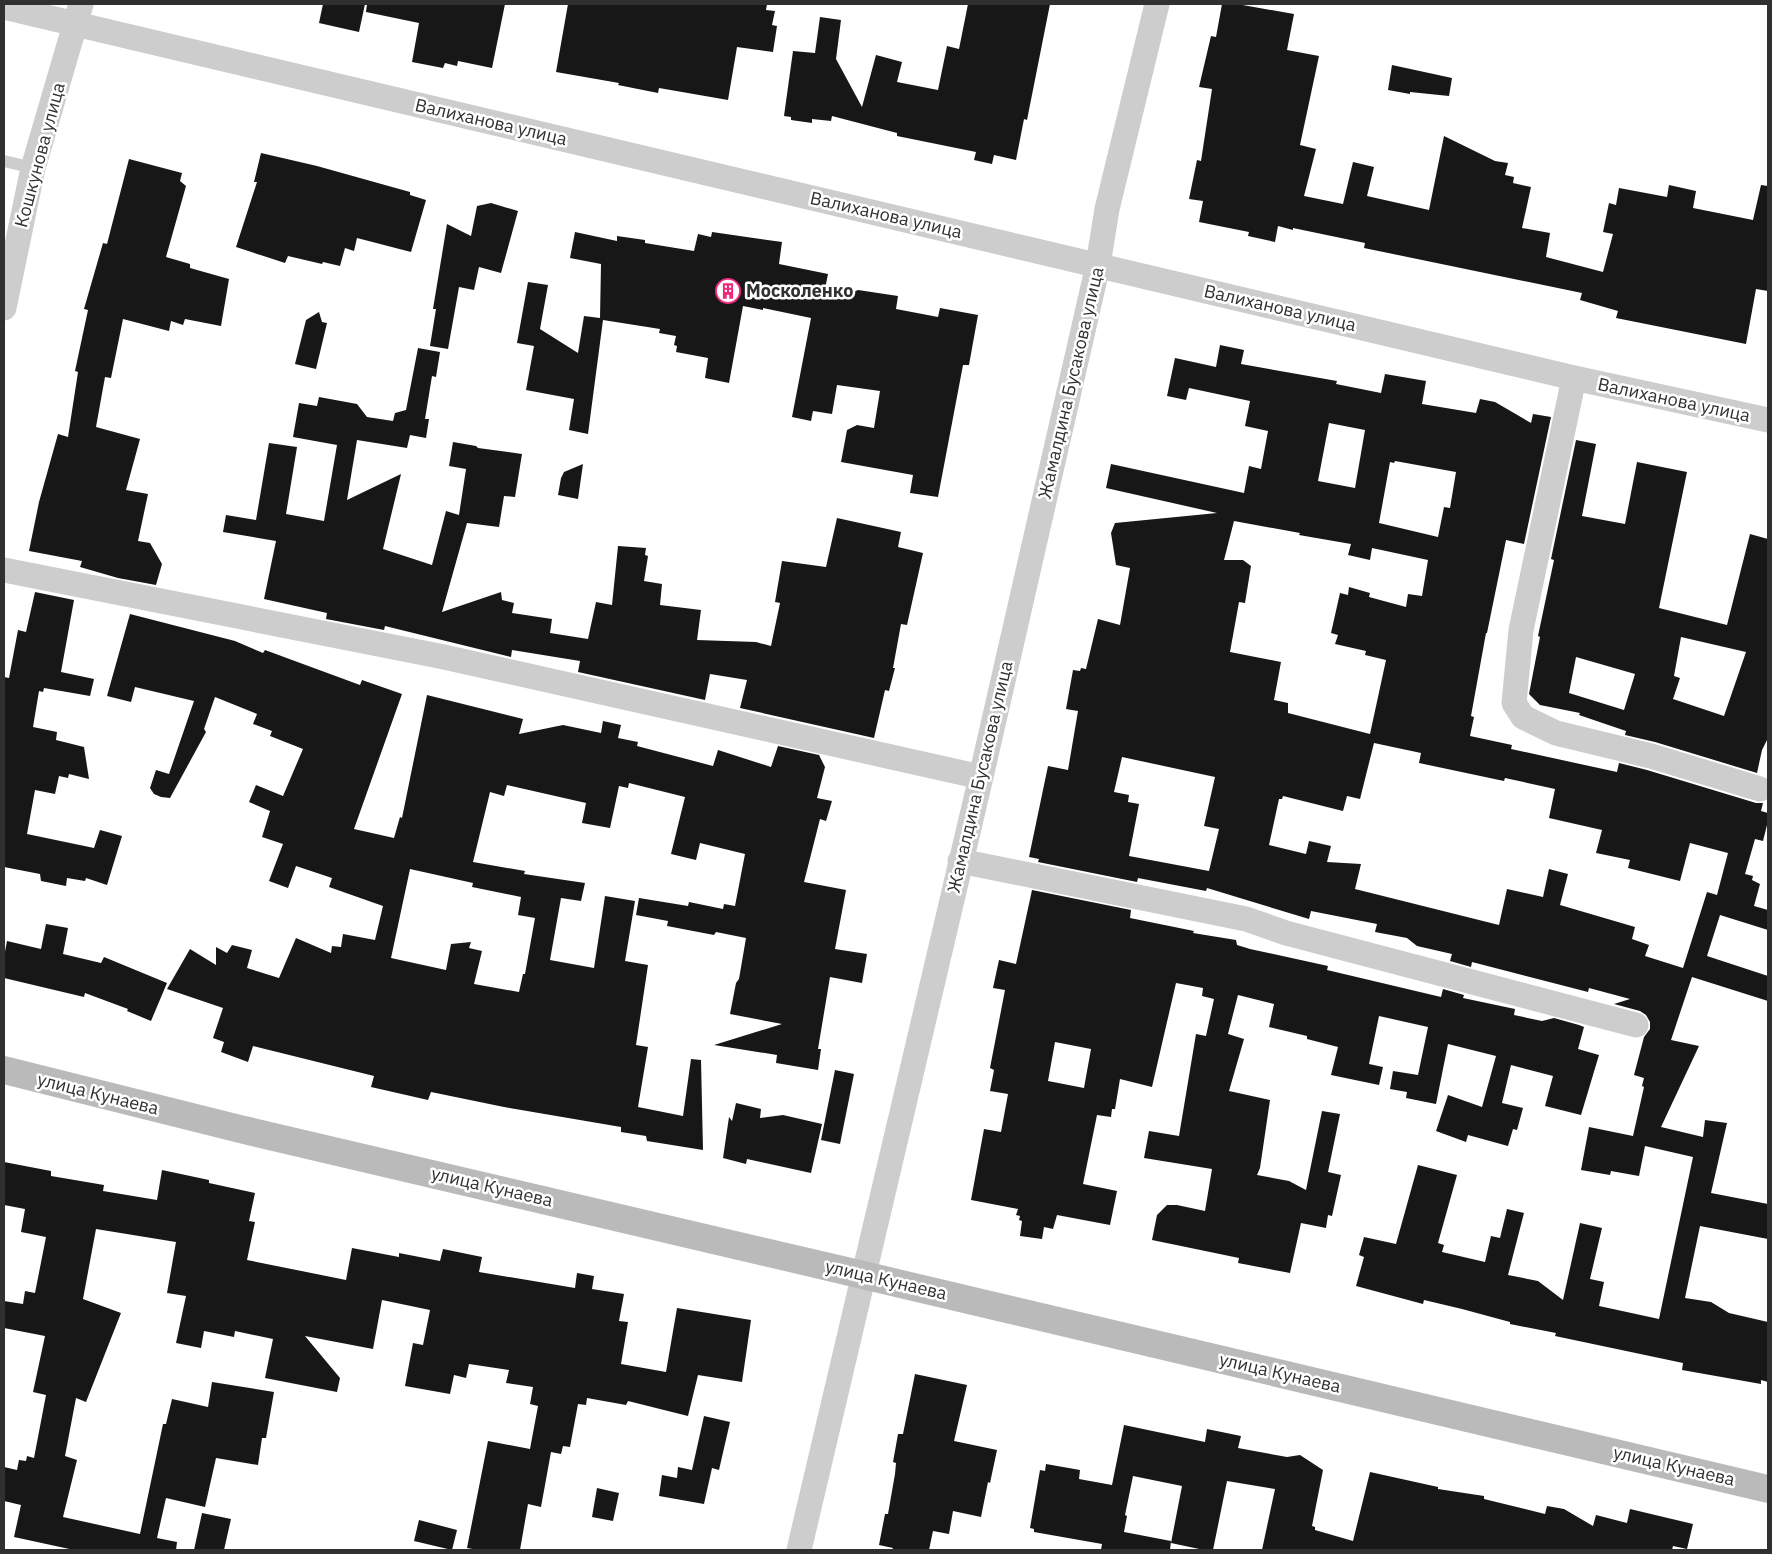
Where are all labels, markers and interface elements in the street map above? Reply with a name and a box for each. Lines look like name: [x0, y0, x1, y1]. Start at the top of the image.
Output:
street label: Кошкунова улица: [9, 80, 70, 230]
street label: Валиханова улица: [413, 93, 570, 150]
street label: Валиханова улица: [808, 186, 965, 243]
street label: Жамалдина Бусакова улица: [1033, 264, 1109, 501]
building icon: Москоленко: [715, 278, 741, 304]
place label: Москоленко: [746, 279, 853, 302]
street label: Валиханова улица: [1202, 279, 1359, 336]
street label: Валиханова улица: [1596, 372, 1753, 427]
street label: Жамалдина Бусакова улица: [942, 658, 1018, 895]
street label: улица Кунаева: [35, 1067, 162, 1120]
street label: улица Кунаева: [429, 1161, 556, 1212]
street label: улица Кунаева: [823, 1254, 950, 1305]
street label: улица Кунаева: [1217, 1347, 1344, 1398]
street label: улица Кунаева: [1611, 1440, 1738, 1491]

